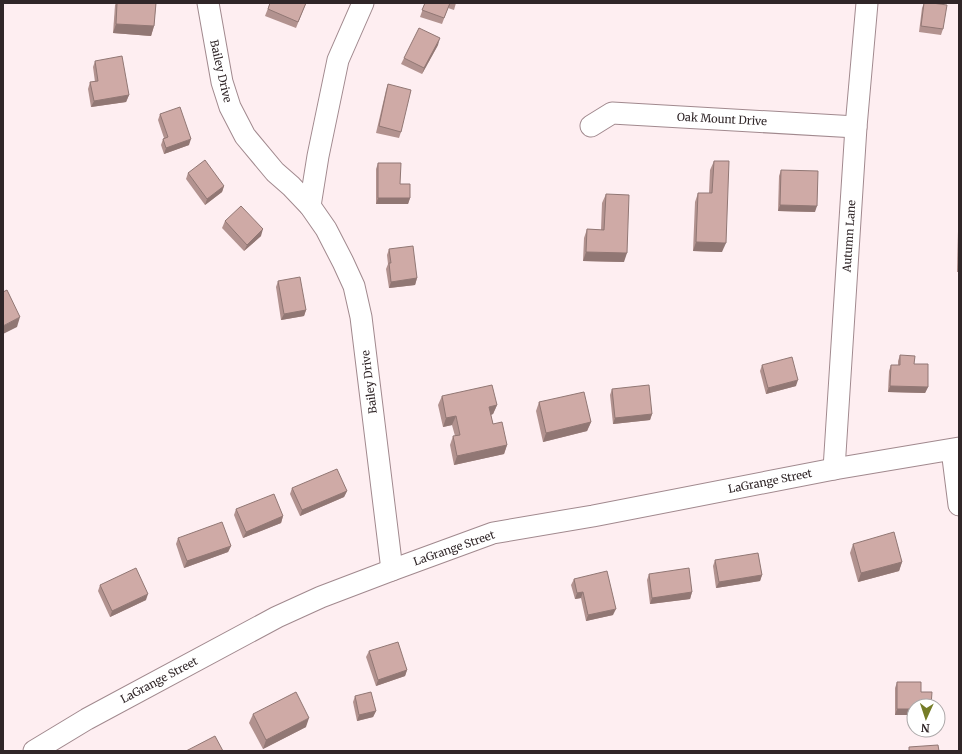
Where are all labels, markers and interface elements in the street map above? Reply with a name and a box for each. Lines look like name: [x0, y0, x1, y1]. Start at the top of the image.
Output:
street label: Bailey Drive: [207, 38, 235, 104]
street label: Oak Mount Drive: [677, 110, 768, 128]
street label: Autumn Lane: [839, 199, 859, 274]
street label: Bailey Drive: [358, 349, 380, 415]
street label: LaGrange Street: [727, 466, 814, 496]
street label: LaGrange Street: [411, 527, 497, 568]
street label: LaGrange Street: [118, 653, 201, 706]
north arrow: [906, 698, 946, 738]
text: N: [920, 721, 930, 735]

